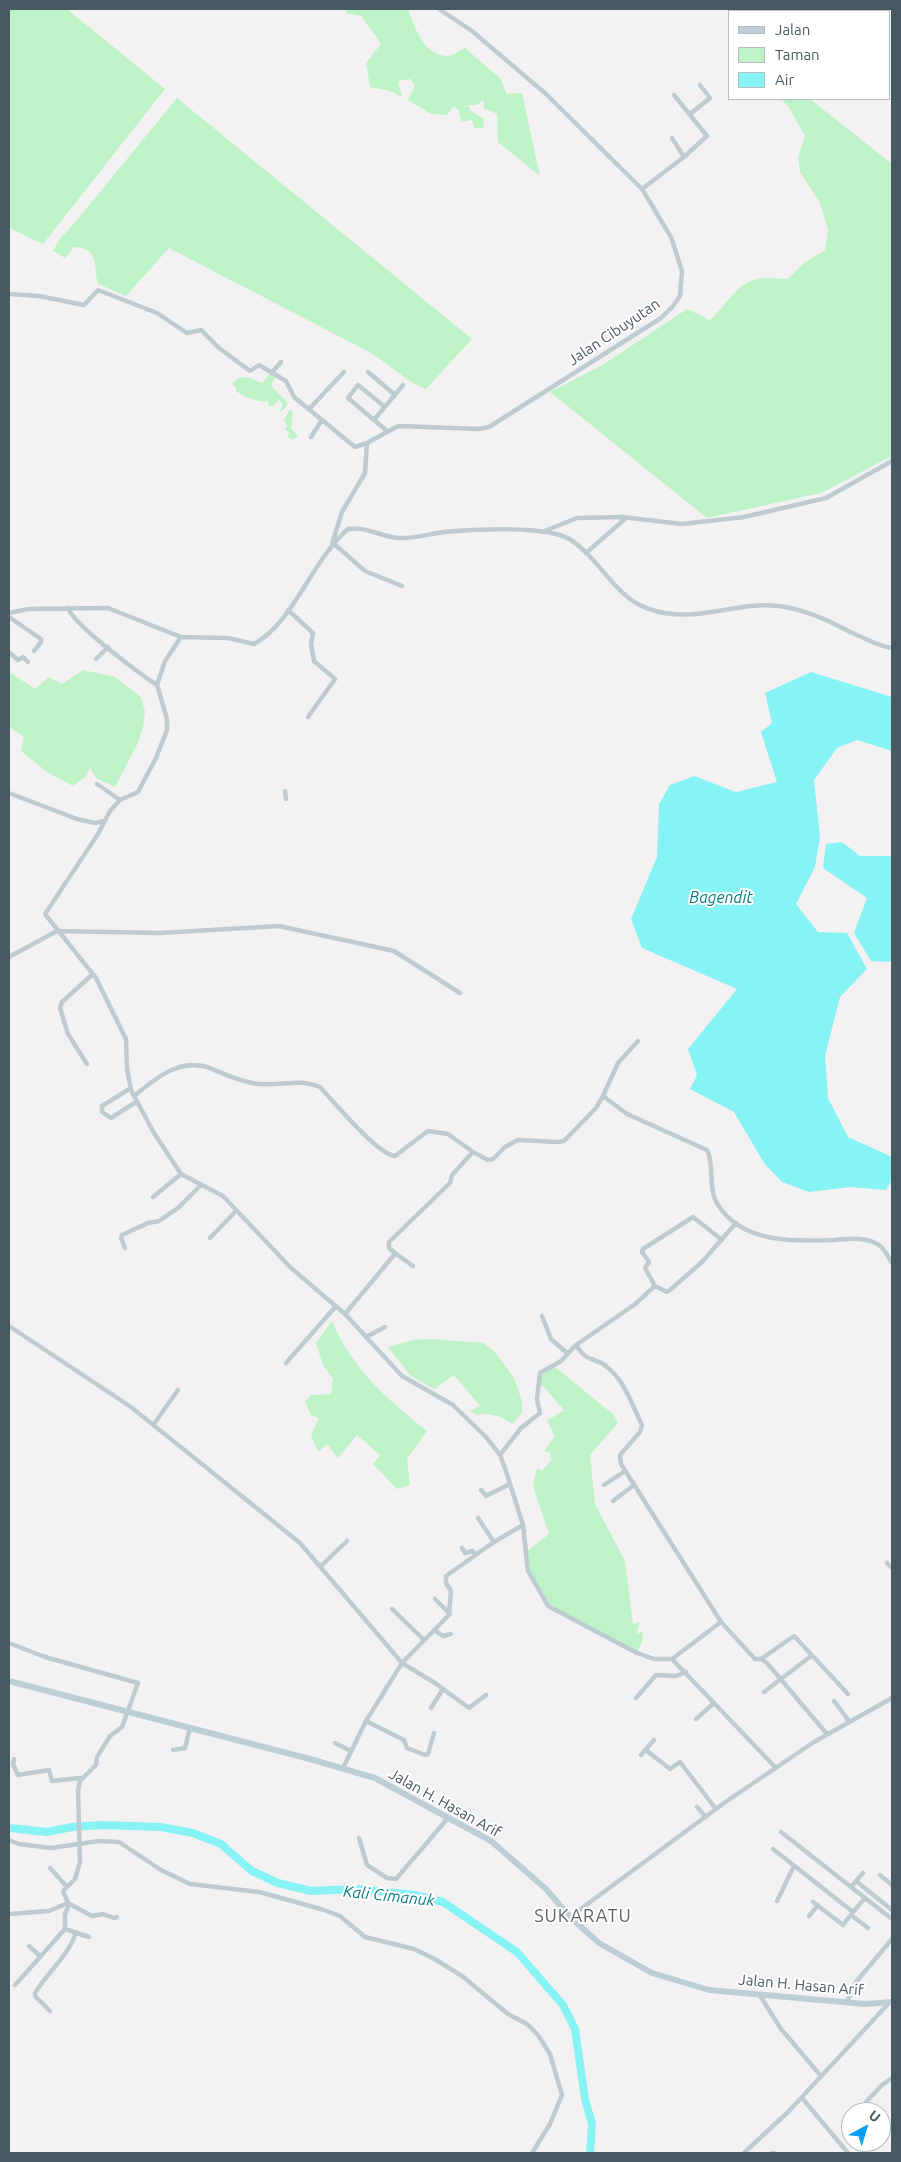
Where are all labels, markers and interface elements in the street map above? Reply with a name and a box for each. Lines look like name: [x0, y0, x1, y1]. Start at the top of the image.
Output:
legend: [728, 10, 891, 100]
text: Jalan: [775, 21, 810, 38]
text: Taman: [775, 46, 820, 63]
text: Air: [775, 71, 794, 88]
street label: Jalan Cibuyutan: [565, 295, 663, 369]
water label: Bagendit: [689, 888, 753, 908]
street label: Jalan H. Hasan Arif: [386, 1765, 504, 1841]
water label: Kali Cimanuk: [342, 1882, 436, 1910]
district label: SUKARATU: [533, 1905, 633, 1927]
street label: Jalan H. Hasan Arif: [738, 1971, 864, 1999]
north arrow: [841, 2102, 891, 2152]
text: U: [866, 2107, 884, 2125]

